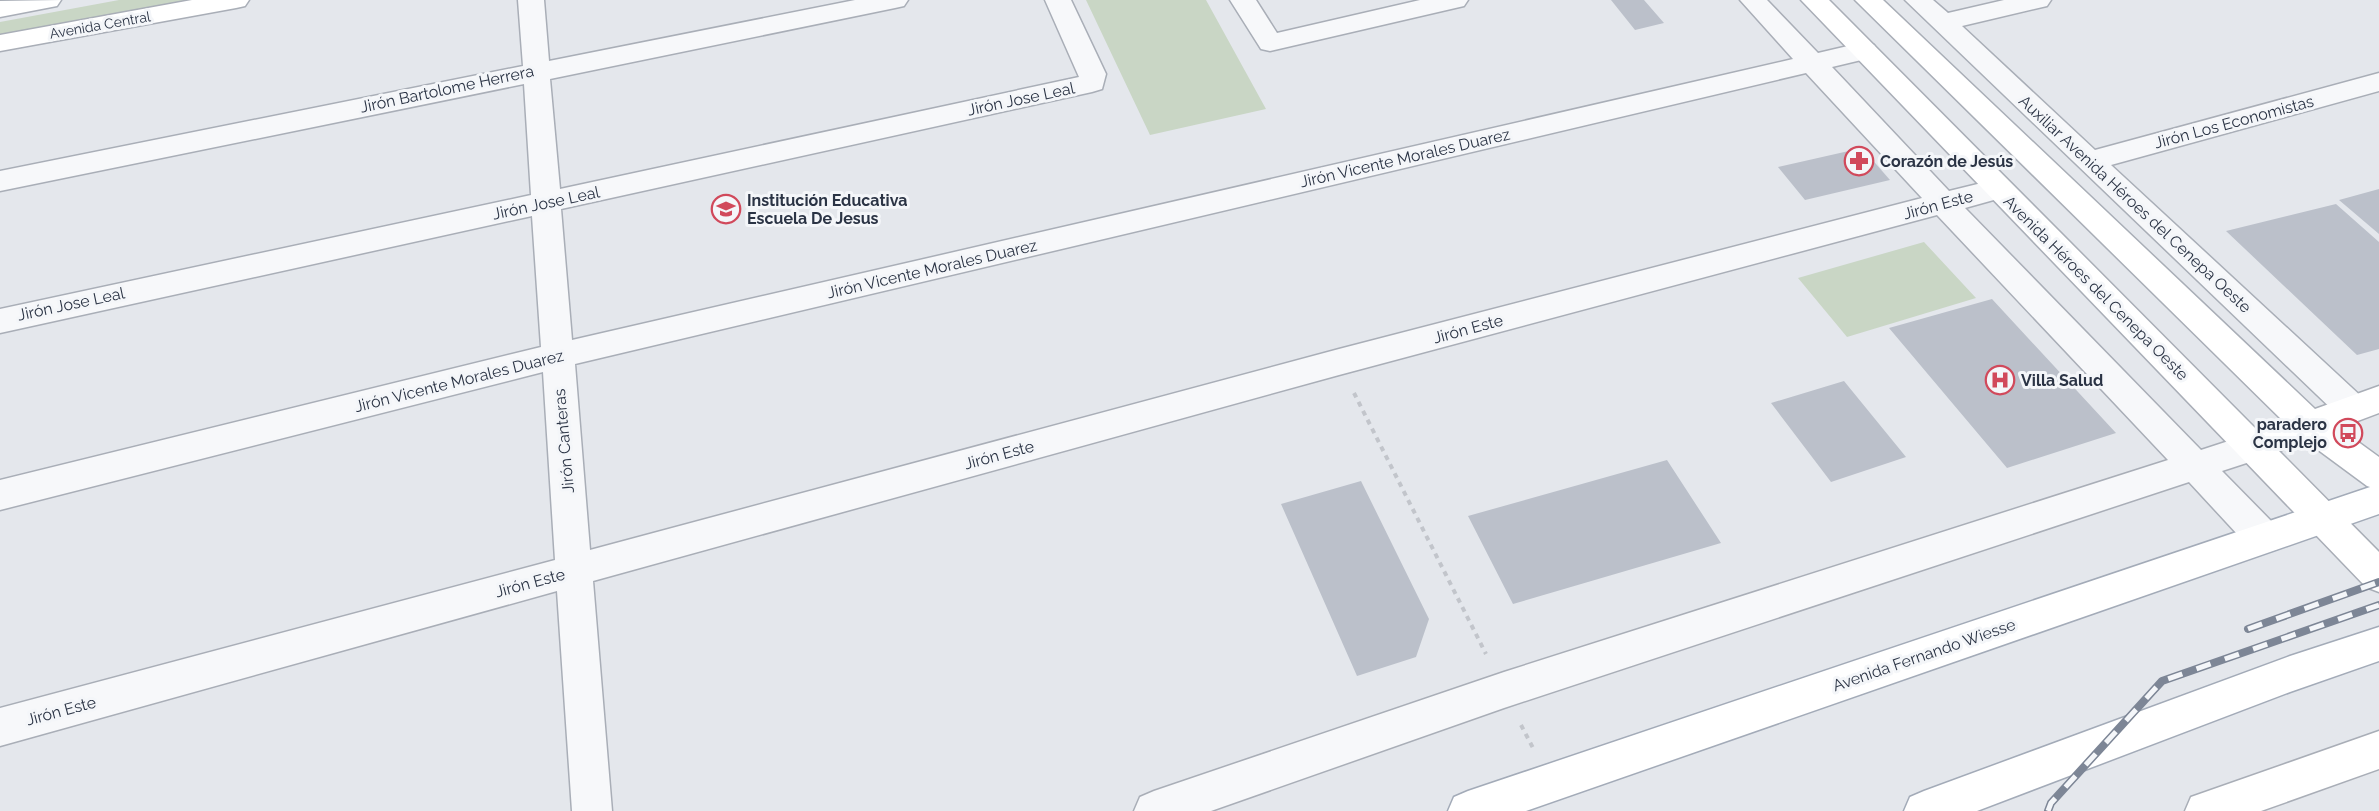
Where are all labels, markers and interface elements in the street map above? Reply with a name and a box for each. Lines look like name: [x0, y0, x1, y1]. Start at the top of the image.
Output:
street label: Avenida Central: [48, 8, 152, 42]
street label: Jirón Bartolome Herrera: [358, 61, 536, 117]
street label: Jirón Jose Leal: [966, 78, 1077, 120]
street label: Auxiliar Avenida Héroes del Cenepa Oeste: [2014, 91, 2256, 317]
street label: Jirón Los Economistas: [2152, 91, 2316, 152]
street label: Jirón Vicente Morales Duarez: [1298, 125, 1512, 191]
pharmacy icon: Corazón de Jesús: [1843, 145, 1875, 177]
place label: Corazón de Jesús: [1880, 152, 2013, 171]
street label: Jirón Jose Leal: [491, 182, 602, 224]
street label: Jirón Este: [1901, 187, 1975, 223]
place label: Institución Educativa Escuela De Jesus: [747, 191, 907, 228]
street label: Avenida Héroes del Cenepa Oeste: [1999, 191, 2193, 385]
school or university icon: Institución Educativa Escuela De Jesus: [710, 193, 742, 225]
street label: Jirón Vicente Morales Duarez: [825, 236, 1039, 302]
street label: Jirón Jose Leal: [16, 283, 127, 325]
street label: Jirón Este: [1431, 311, 1505, 347]
street label: Jirón Vicente Morales Duarez: [353, 346, 566, 416]
hospital icon: Villa Salud: [1984, 364, 2016, 396]
place label: Villa Salud: [2021, 371, 2103, 390]
street label: Jirón Canteras: [550, 388, 578, 494]
place label: paradero Complejo: [2253, 415, 2327, 452]
bus stop icon: paradero Complejo: [2332, 417, 2364, 449]
street label: Jirón Este: [962, 437, 1036, 473]
street label: Jirón Este: [493, 565, 567, 601]
street label: Avenida Fernando Wiesse: [1830, 615, 2018, 695]
street label: Jirón Este: [24, 693, 98, 729]

